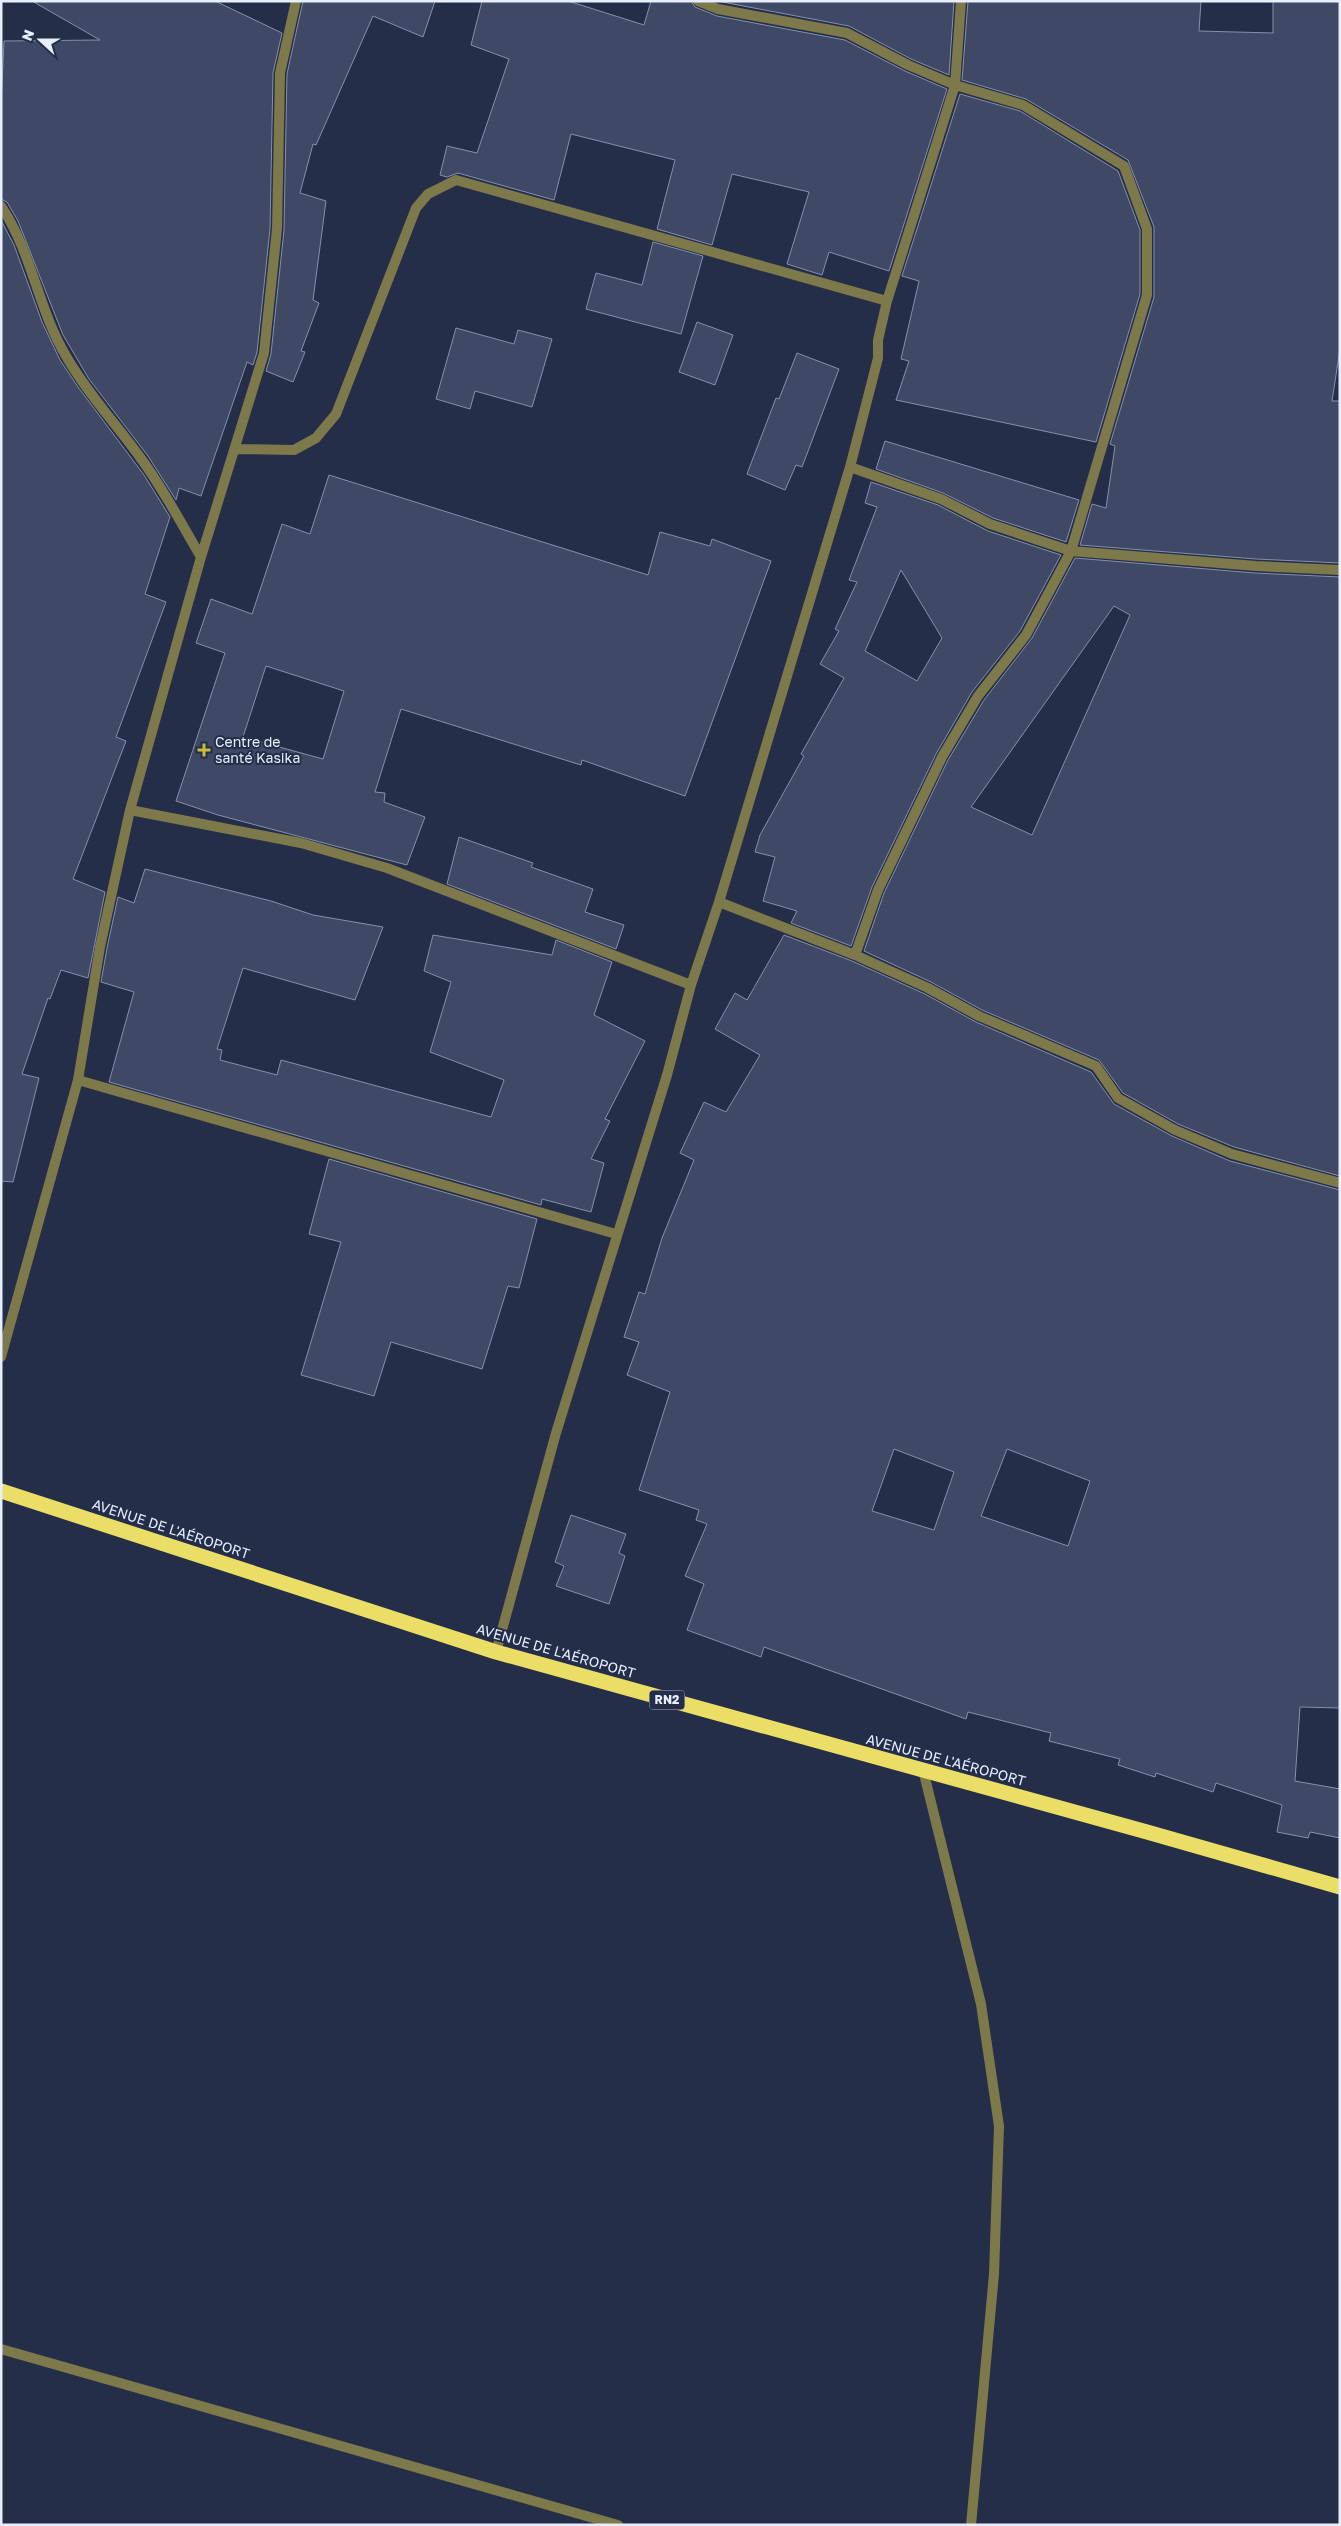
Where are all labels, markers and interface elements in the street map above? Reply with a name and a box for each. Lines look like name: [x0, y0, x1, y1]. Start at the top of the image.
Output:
north arrow: [15, 15, 65, 65]
text: N: [18, 27, 37, 43]
place label: Centre de santé Kasika: [215, 733, 300, 766]
marker: Centre de santé Kasika: [197, 743, 211, 757]
street label: AVENUE DE L'AÉROPORT: [90, 1495, 252, 1562]
street label: AVENUE DE L'AÉROPORT: [475, 1620, 638, 1681]
road number: RN2: [650, 1690, 684, 1710]
street label: AVENUE DE L'AÉROPORT: [864, 1730, 1028, 1789]

